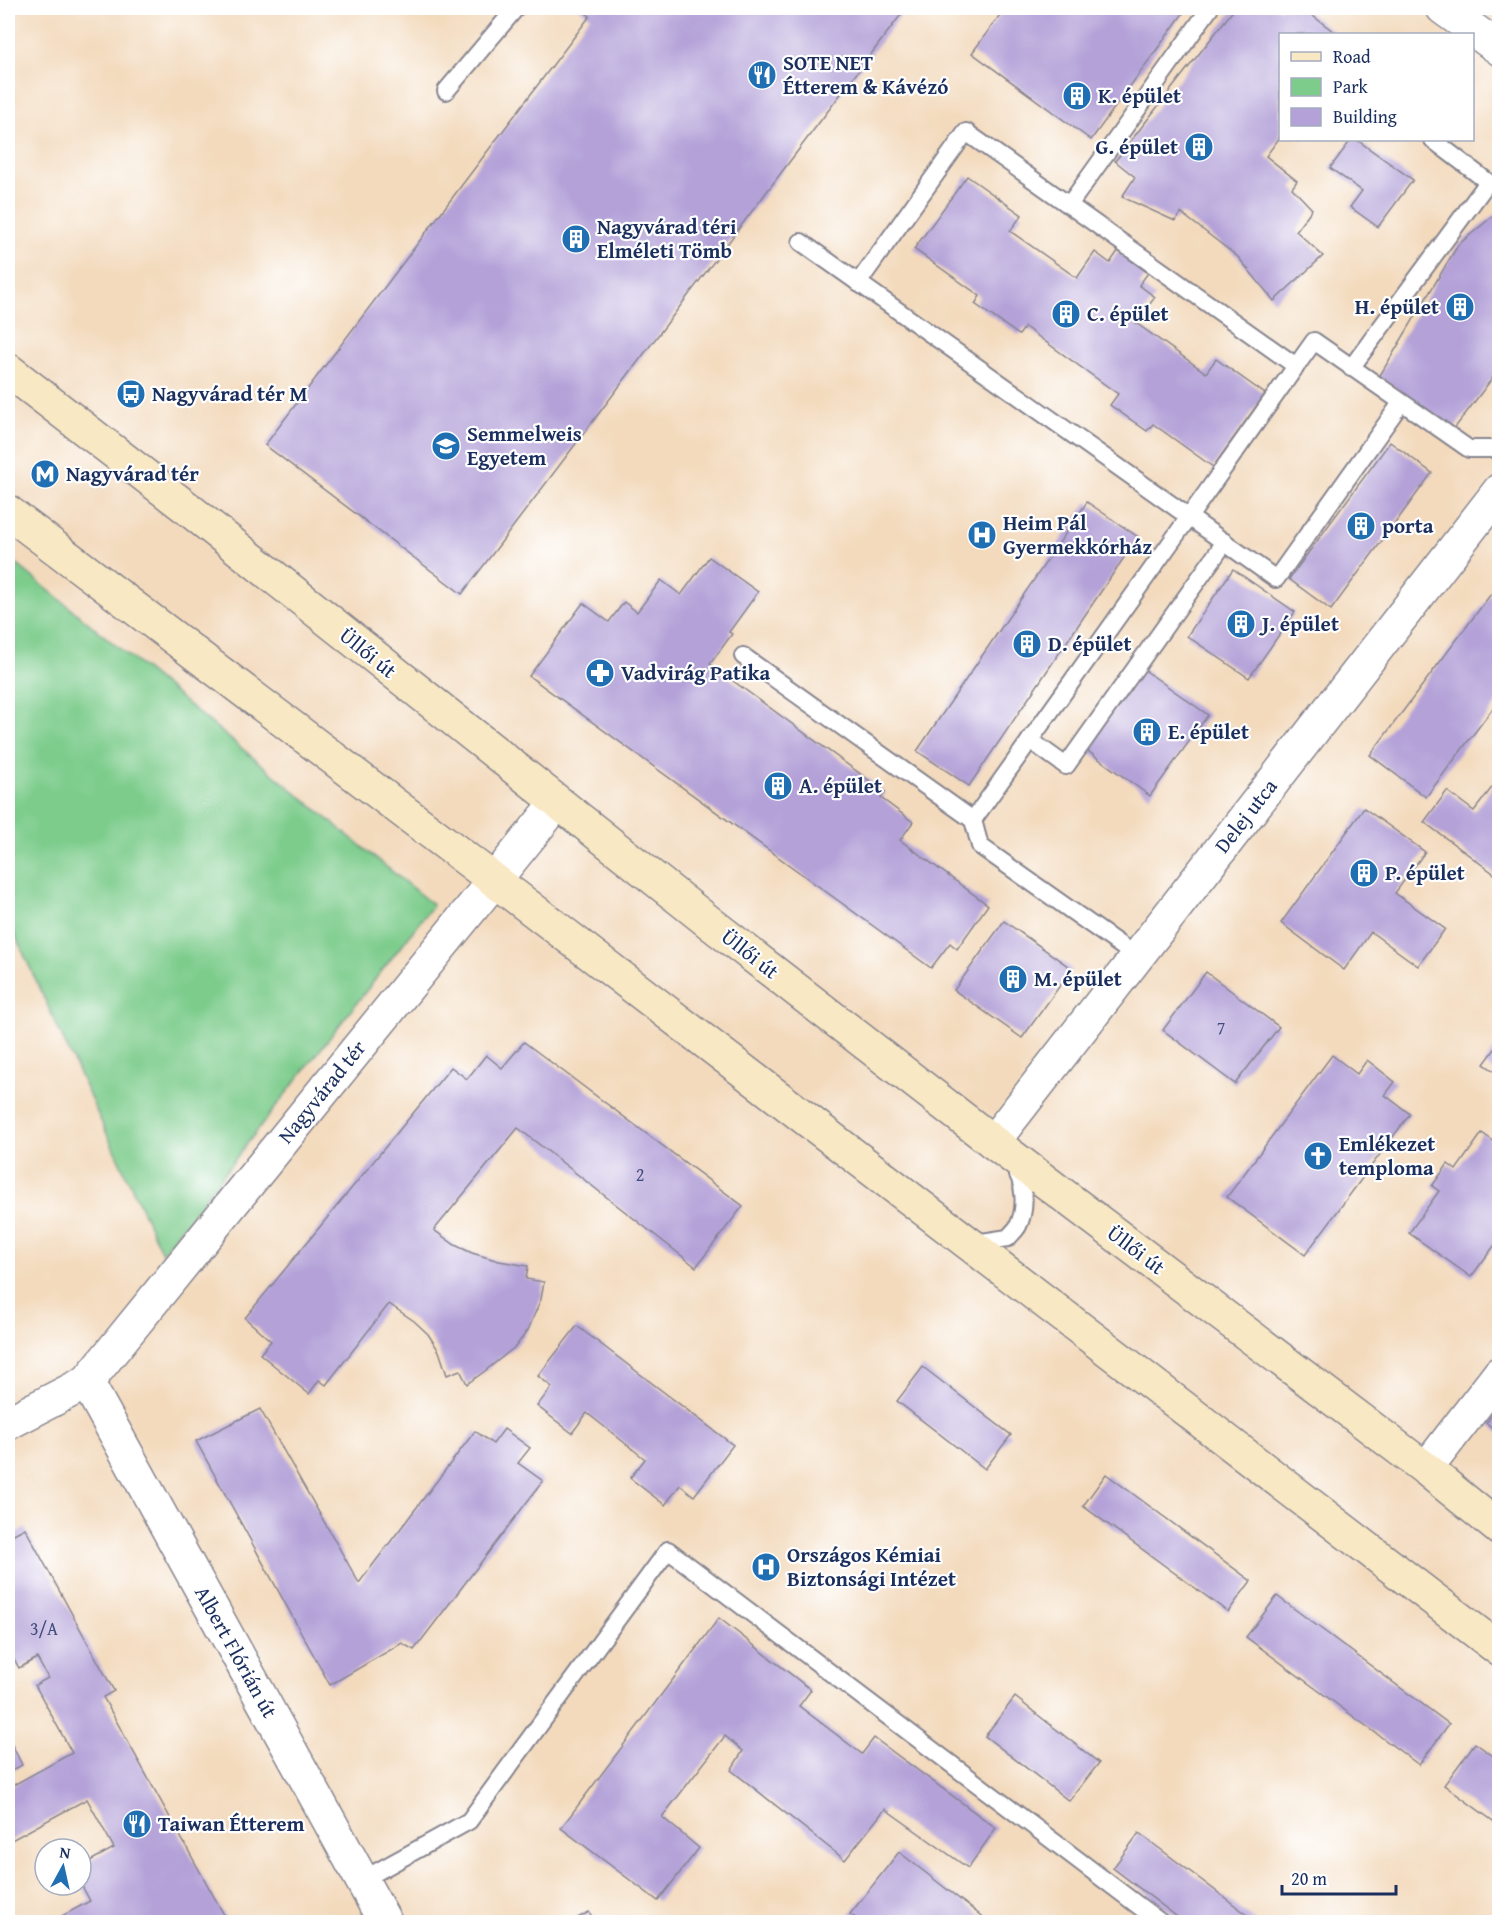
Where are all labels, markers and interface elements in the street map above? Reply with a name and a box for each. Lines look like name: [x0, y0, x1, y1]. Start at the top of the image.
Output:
legend: [1279, 33, 1474, 141]
text: Road: [1333, 43, 1371, 70]
place label: SOTE NET Étterem & Kávézó: [783, 47, 948, 102]
restaurant icon: SOTE NET Étterem & Kávézó: [746, 59, 778, 91]
text: Park: [1333, 73, 1369, 100]
building icon: K. épület: [1061, 80, 1093, 112]
place label: K. épület: [1098, 80, 1181, 111]
text: Building: [1333, 103, 1397, 130]
place label: G. épület: [1096, 131, 1178, 162]
building icon: G. épület: [1183, 131, 1215, 163]
place label: Nagyvárad téri Elméleti Tömb: [597, 211, 737, 266]
building icon: Nagyvárad téri Elméleti Tömb: [560, 223, 592, 255]
place label: H. épület: [1355, 291, 1439, 322]
building icon: H. épület: [1444, 291, 1476, 323]
building icon: C. épület: [1050, 298, 1082, 330]
place label: C. épület: [1087, 298, 1169, 329]
bus stop icon: Nagyvárad tér M: [115, 378, 147, 410]
place label: Nagyvárad tér M: [152, 378, 308, 409]
place label: Semmelweis Egyetem: [467, 418, 582, 473]
school or university icon: Semmelweis Egyetem: [430, 430, 462, 462]
metro station icon: Nagyvárad tér: [29, 458, 61, 490]
place label: Nagyvárad tér: [66, 458, 199, 489]
place label: Heim Pál Gyermekkórház: [1003, 507, 1152, 562]
building icon: porta: [1345, 510, 1377, 542]
place label: porta: [1382, 510, 1434, 541]
hospital icon: Heim Pál Gyermekkórház: [966, 519, 998, 551]
building icon: J. épület: [1225, 608, 1257, 640]
place label: J. épület: [1259, 608, 1339, 639]
street label: Üllői út: [333, 620, 404, 686]
building icon: D. épület: [1011, 628, 1043, 660]
place label: D. épület: [1048, 628, 1131, 659]
pharmacy icon: Vadvirág Patika: [584, 657, 616, 689]
place label: Vadvirág Patika: [621, 657, 770, 688]
building icon: E. épület: [1131, 716, 1163, 748]
place label: E. épület: [1168, 716, 1249, 747]
building icon: A. épület: [762, 770, 794, 802]
place label: A. épület: [799, 770, 882, 801]
street label: Delej utca: [1207, 772, 1285, 859]
building icon: P. épület: [1348, 857, 1380, 889]
place label: P. épület: [1385, 857, 1465, 888]
street label: Üllői út: [715, 921, 786, 986]
building icon: M. épület: [997, 963, 1029, 995]
place label: M. épület: [1034, 963, 1122, 994]
house number: 7: [1217, 1014, 1225, 1041]
street label: Nagyvárad tér: [270, 1033, 373, 1150]
place label: Emlékezet temploma: [1339, 1128, 1435, 1183]
church icon: Emlékezet temploma: [1302, 1140, 1334, 1172]
house number: 2: [636, 1161, 644, 1188]
street label: Üllői út: [1101, 1217, 1172, 1282]
place label: Országos Kémiai Biztonsági Intézet: [787, 1539, 956, 1594]
hospital icon: Országos Kémiai Biztonsági Intézet: [750, 1551, 782, 1583]
street label: Albert Flórián út: [187, 1580, 286, 1724]
house number: 3/A: [30, 1615, 58, 1642]
restaurant icon: Taiwan Étterem: [121, 1808, 153, 1840]
place label: Taiwan Étterem: [158, 1808, 305, 1839]
north arrow: [33, 1837, 93, 1897]
text: N: [58, 1840, 72, 1865]
scale bar: [1282, 1858, 1396, 1896]
text: 20 m: [1291, 1865, 1327, 1892]

